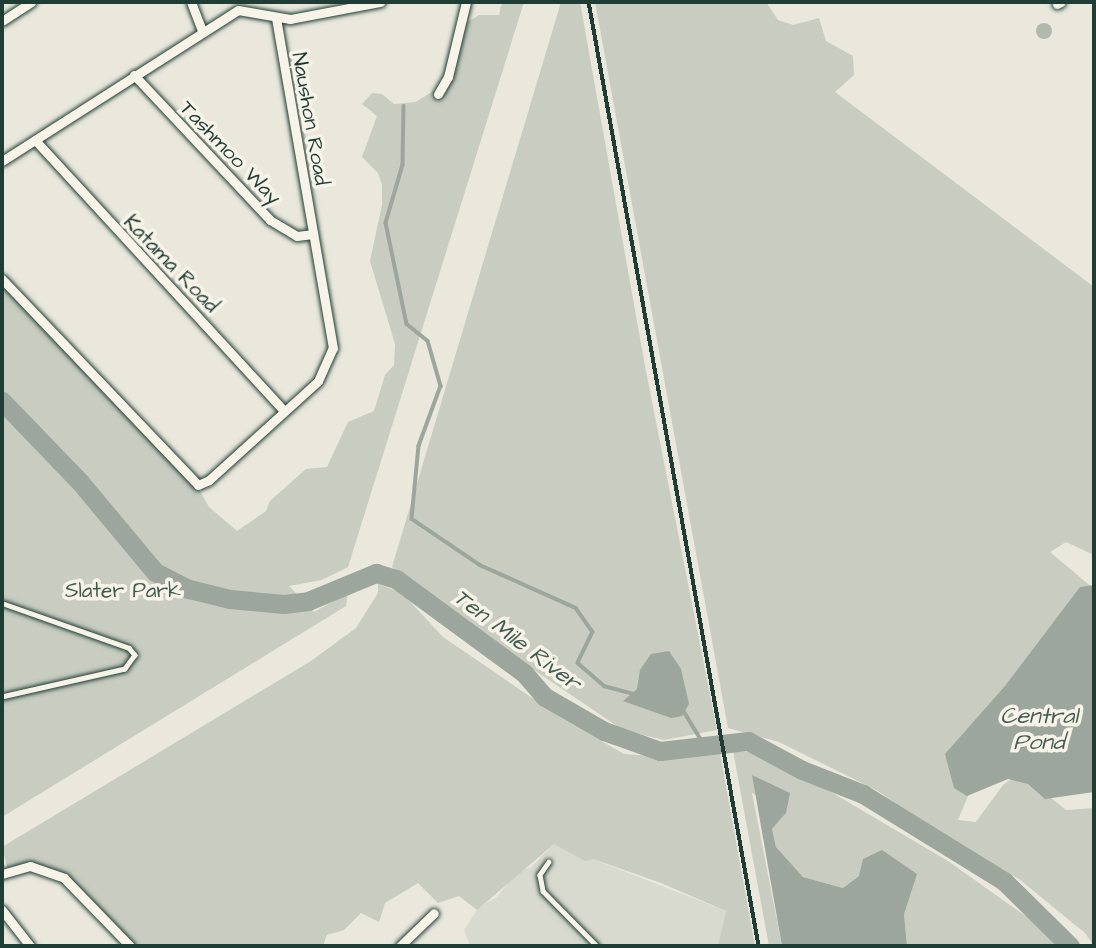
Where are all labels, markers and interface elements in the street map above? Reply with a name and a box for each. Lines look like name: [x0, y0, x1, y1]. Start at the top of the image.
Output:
street label: Naushon Road: [286, 51, 334, 187]
street label: Tashmoo Way: [174, 96, 286, 210]
street label: Katama Road: [118, 210, 224, 318]
park label: Slater Park: [65, 578, 181, 604]
water label: Ten Mile River: [448, 583, 586, 697]
water label: Central Pond: [1000, 702, 1078, 756]

